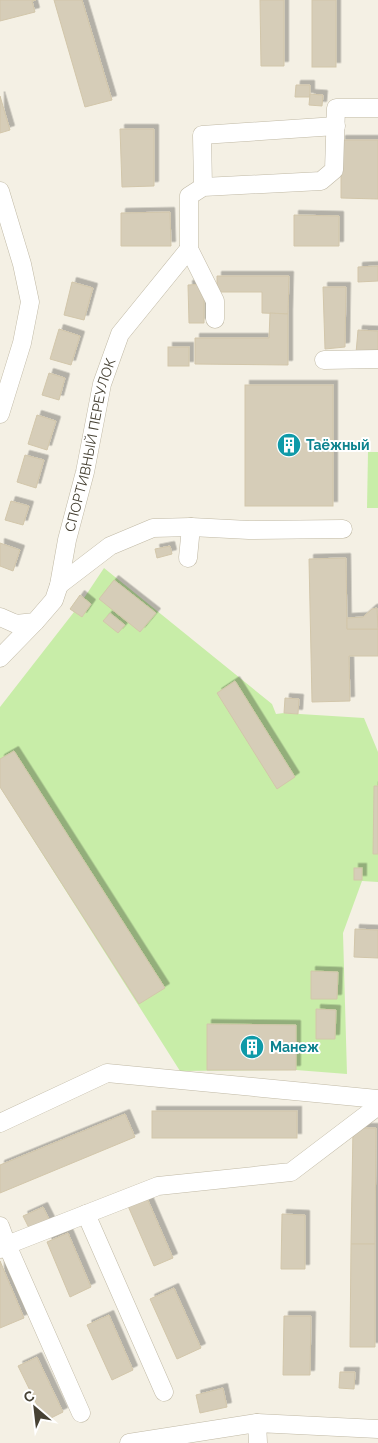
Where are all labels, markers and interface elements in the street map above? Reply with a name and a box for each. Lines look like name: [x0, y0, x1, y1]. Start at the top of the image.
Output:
street label: СПОРТИВНЫЙ ПЕРЕУЛОК: [62, 356, 119, 533]
building icon: Таёжный: [276, 432, 302, 458]
place label: Таёжный: [306, 437, 370, 453]
building icon: Манеж: [239, 1034, 265, 1060]
place label: Манеж: [270, 1039, 319, 1055]
north arrow: [10, 1383, 60, 1433]
text: С: [21, 1387, 37, 1406]

